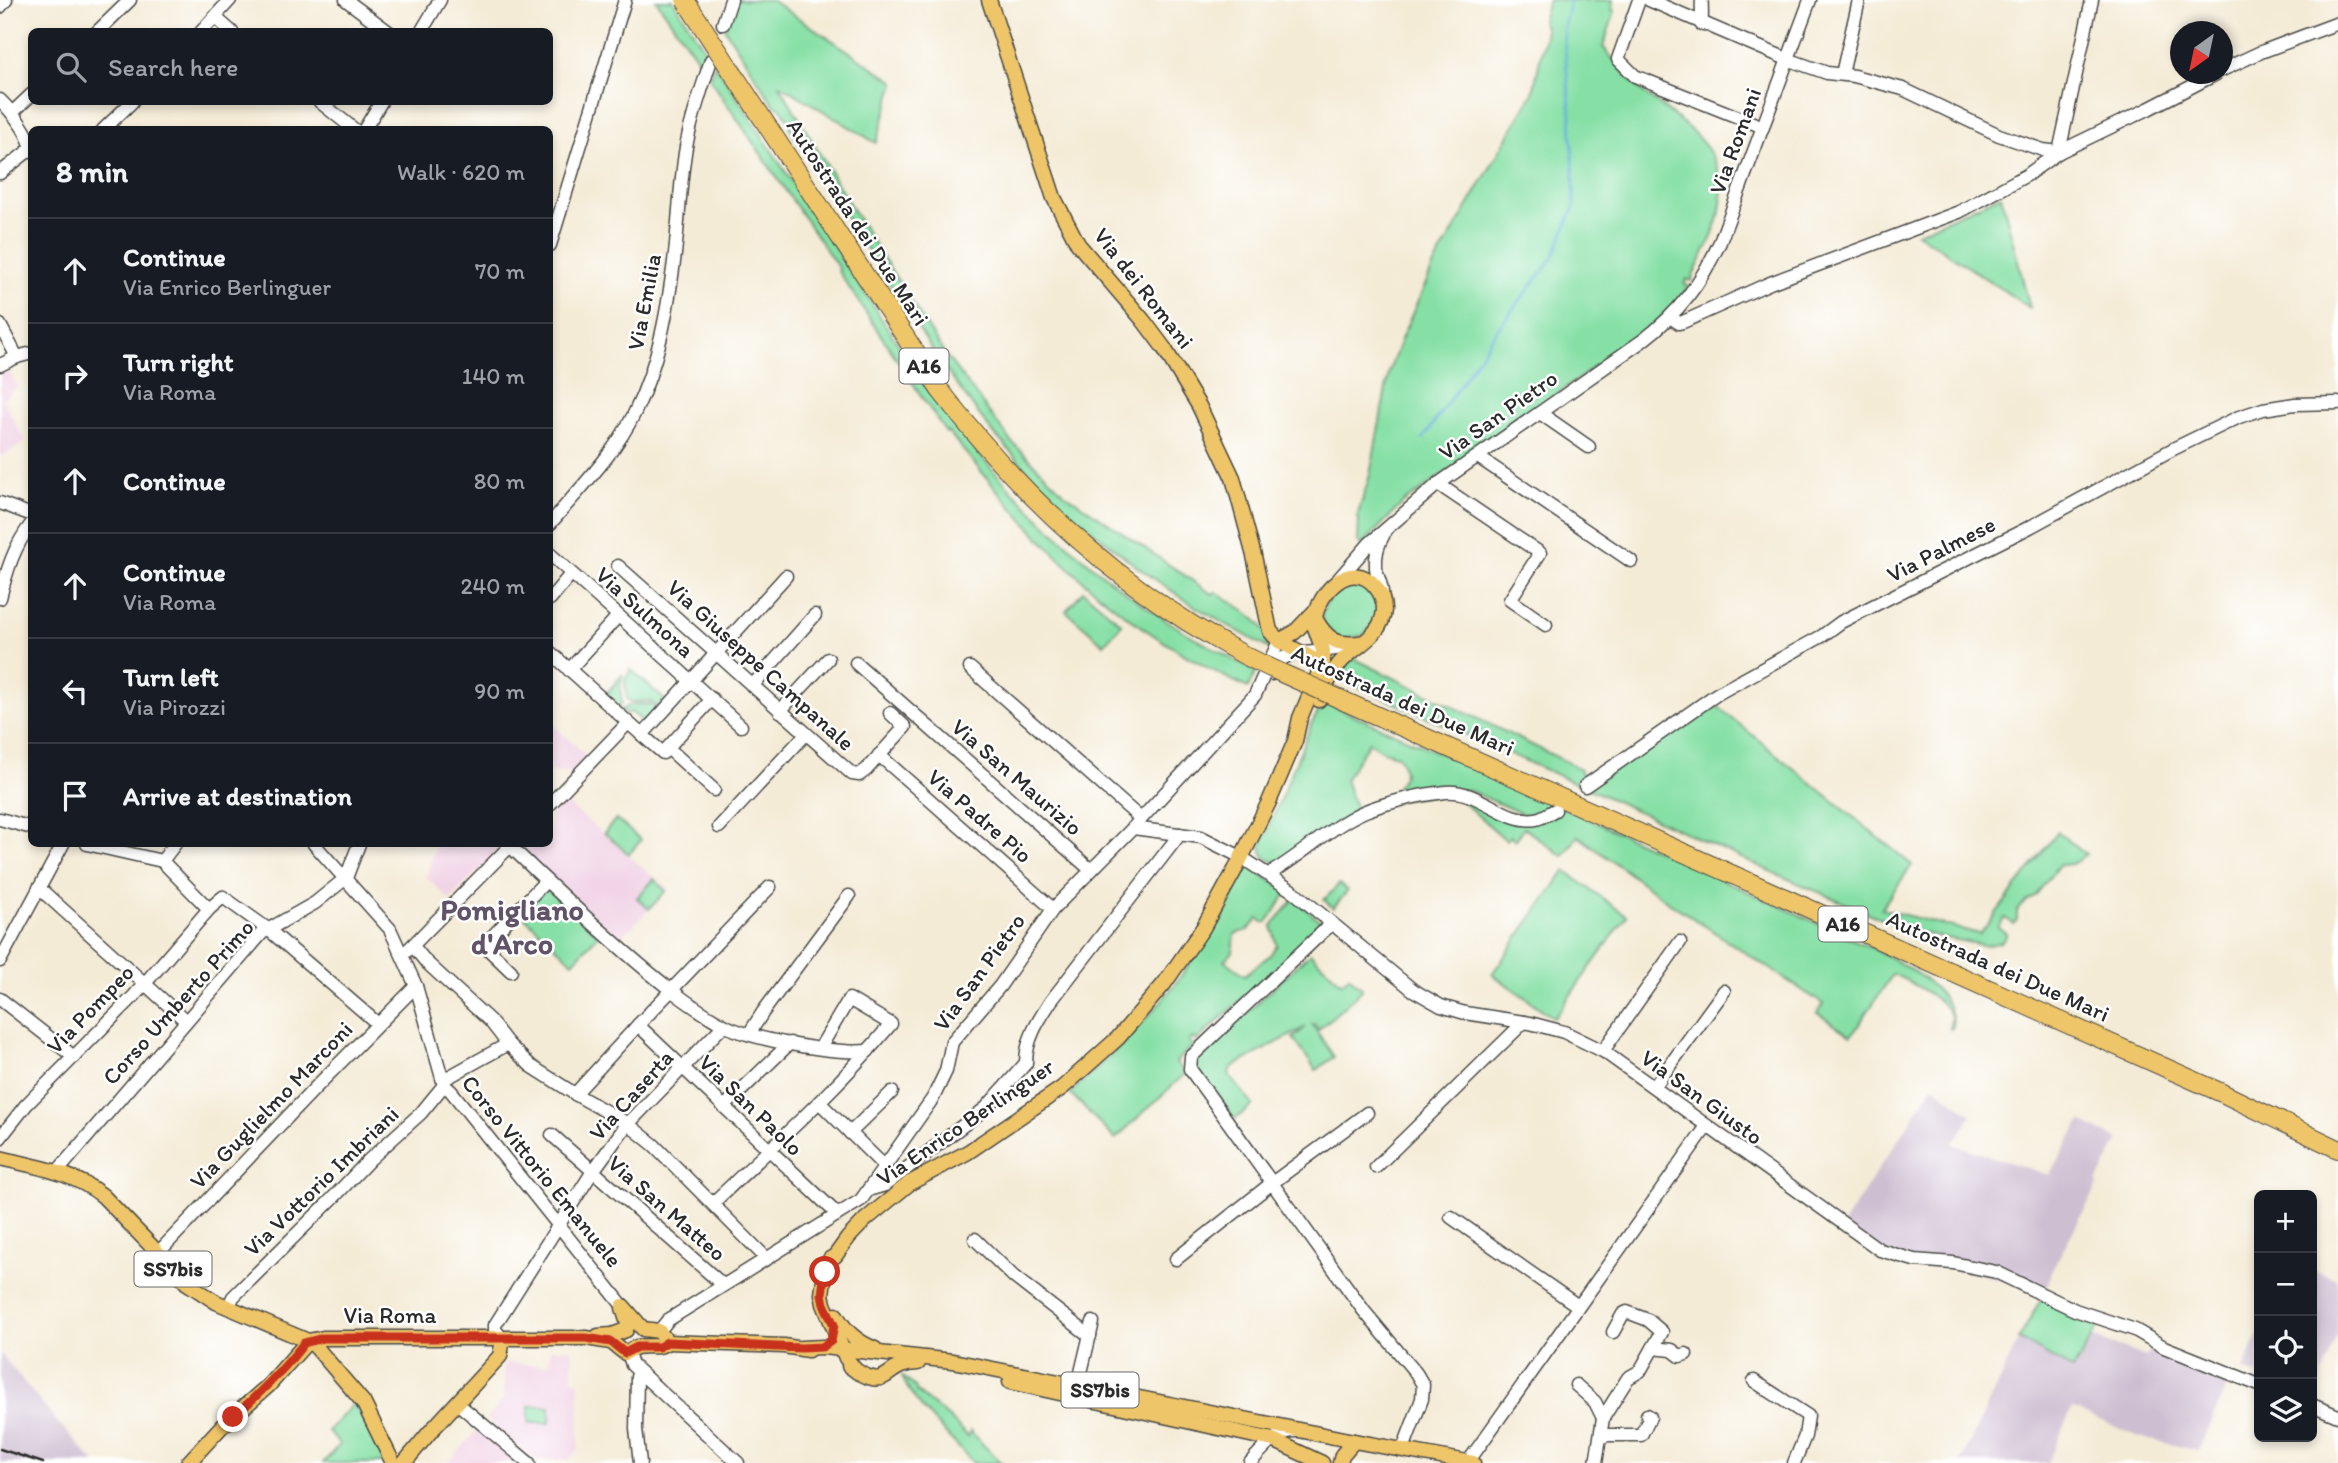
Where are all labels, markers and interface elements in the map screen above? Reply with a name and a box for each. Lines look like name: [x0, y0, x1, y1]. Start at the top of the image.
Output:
north arrow: [2170, 21, 2233, 84]
search box: [28, 28, 553, 105]
icon: search: [52, 48, 90, 86]
text: Search here: [108, 51, 238, 83]
street label: Via Romani: [1703, 84, 1767, 198]
street label: Autostrada dei Due Mari: [781, 113, 935, 331]
text: 8 min: [56, 153, 128, 190]
text: Walk · 620 m: [397, 158, 525, 186]
street label: Via dei Romani: [1088, 222, 1200, 354]
text: Continue: [123, 241, 226, 273]
street label: Via Emilia: [621, 251, 667, 353]
icon: ahead: [56, 252, 94, 290]
text: 70 m: [475, 257, 525, 285]
text: Via Enrico Berlinguer: [123, 273, 331, 301]
text: Turn right: [123, 346, 234, 378]
road number: A16: [900, 348, 948, 384]
icon: right: [56, 357, 94, 395]
text: 140 m: [462, 362, 525, 390]
street label: Via San Pietro: [1433, 364, 1563, 466]
text: Via Roma: [123, 378, 216, 406]
icon: ahead: [56, 462, 94, 500]
text: Continue: [123, 465, 226, 497]
text: 80 m: [474, 467, 525, 495]
street label: Via Palmese: [1882, 510, 2000, 588]
text: Continue: [123, 556, 226, 588]
street label: Via Sulmona: [590, 561, 700, 663]
icon: ahead: [56, 567, 94, 605]
text: 240 m: [460, 572, 525, 600]
street label: Via Giuseppe Campanale: [662, 573, 860, 757]
text: Via Roma: [123, 588, 216, 616]
street label: Autostrada dei Due Mari: [1287, 638, 1519, 762]
text: Turn left: [123, 661, 219, 693]
icon: left: [56, 672, 94, 710]
text: 90 m: [474, 677, 525, 705]
text: Via Pirozzi: [123, 693, 226, 721]
street label: Via San Maurizio: [946, 713, 1088, 841]
street label: Via Padre Pio: [922, 763, 1038, 869]
icon: arrive: [56, 777, 94, 815]
text: Arrive at destination: [123, 780, 352, 812]
district label: Pomigliano d'Arco: [440, 891, 584, 962]
street label: Autostrada dei Due Mari: [1882, 904, 2114, 1028]
road number: A16: [1818, 906, 1868, 942]
street label: Via San Pietro: [927, 908, 1031, 1036]
street label: Corso Umberto Primo: [96, 913, 260, 1091]
street label: Via Pompeo: [40, 958, 140, 1060]
street label: Via Guglielmo Marconi: [184, 1015, 358, 1195]
street label: Via San Giusto: [1636, 1043, 1768, 1151]
street label: Via Caserta: [583, 1044, 679, 1146]
street label: Via San Paolo: [693, 1048, 809, 1162]
street label: Via Enrico Berlinguer: [871, 1052, 1059, 1192]
street label: Corso Vittorio Emanuele: [456, 1069, 628, 1273]
street label: Via Vottorio Imbriani: [238, 1100, 404, 1262]
street label: Via San Matteo: [602, 1149, 732, 1267]
map controls: [2254, 1190, 2317, 1442]
button: +: [2254, 1190, 2317, 1253]
road number: SS7bis: [134, 1252, 212, 1286]
button: −: [2254, 1253, 2317, 1316]
route start: [809, 1256, 840, 1287]
street label: Via Roma: [343, 1301, 437, 1329]
button: locate: [2254, 1316, 2317, 1379]
road number: SS7bis: [1062, 1372, 1138, 1408]
button: layers: [2254, 1379, 2317, 1442]
route end: [217, 1401, 248, 1432]

